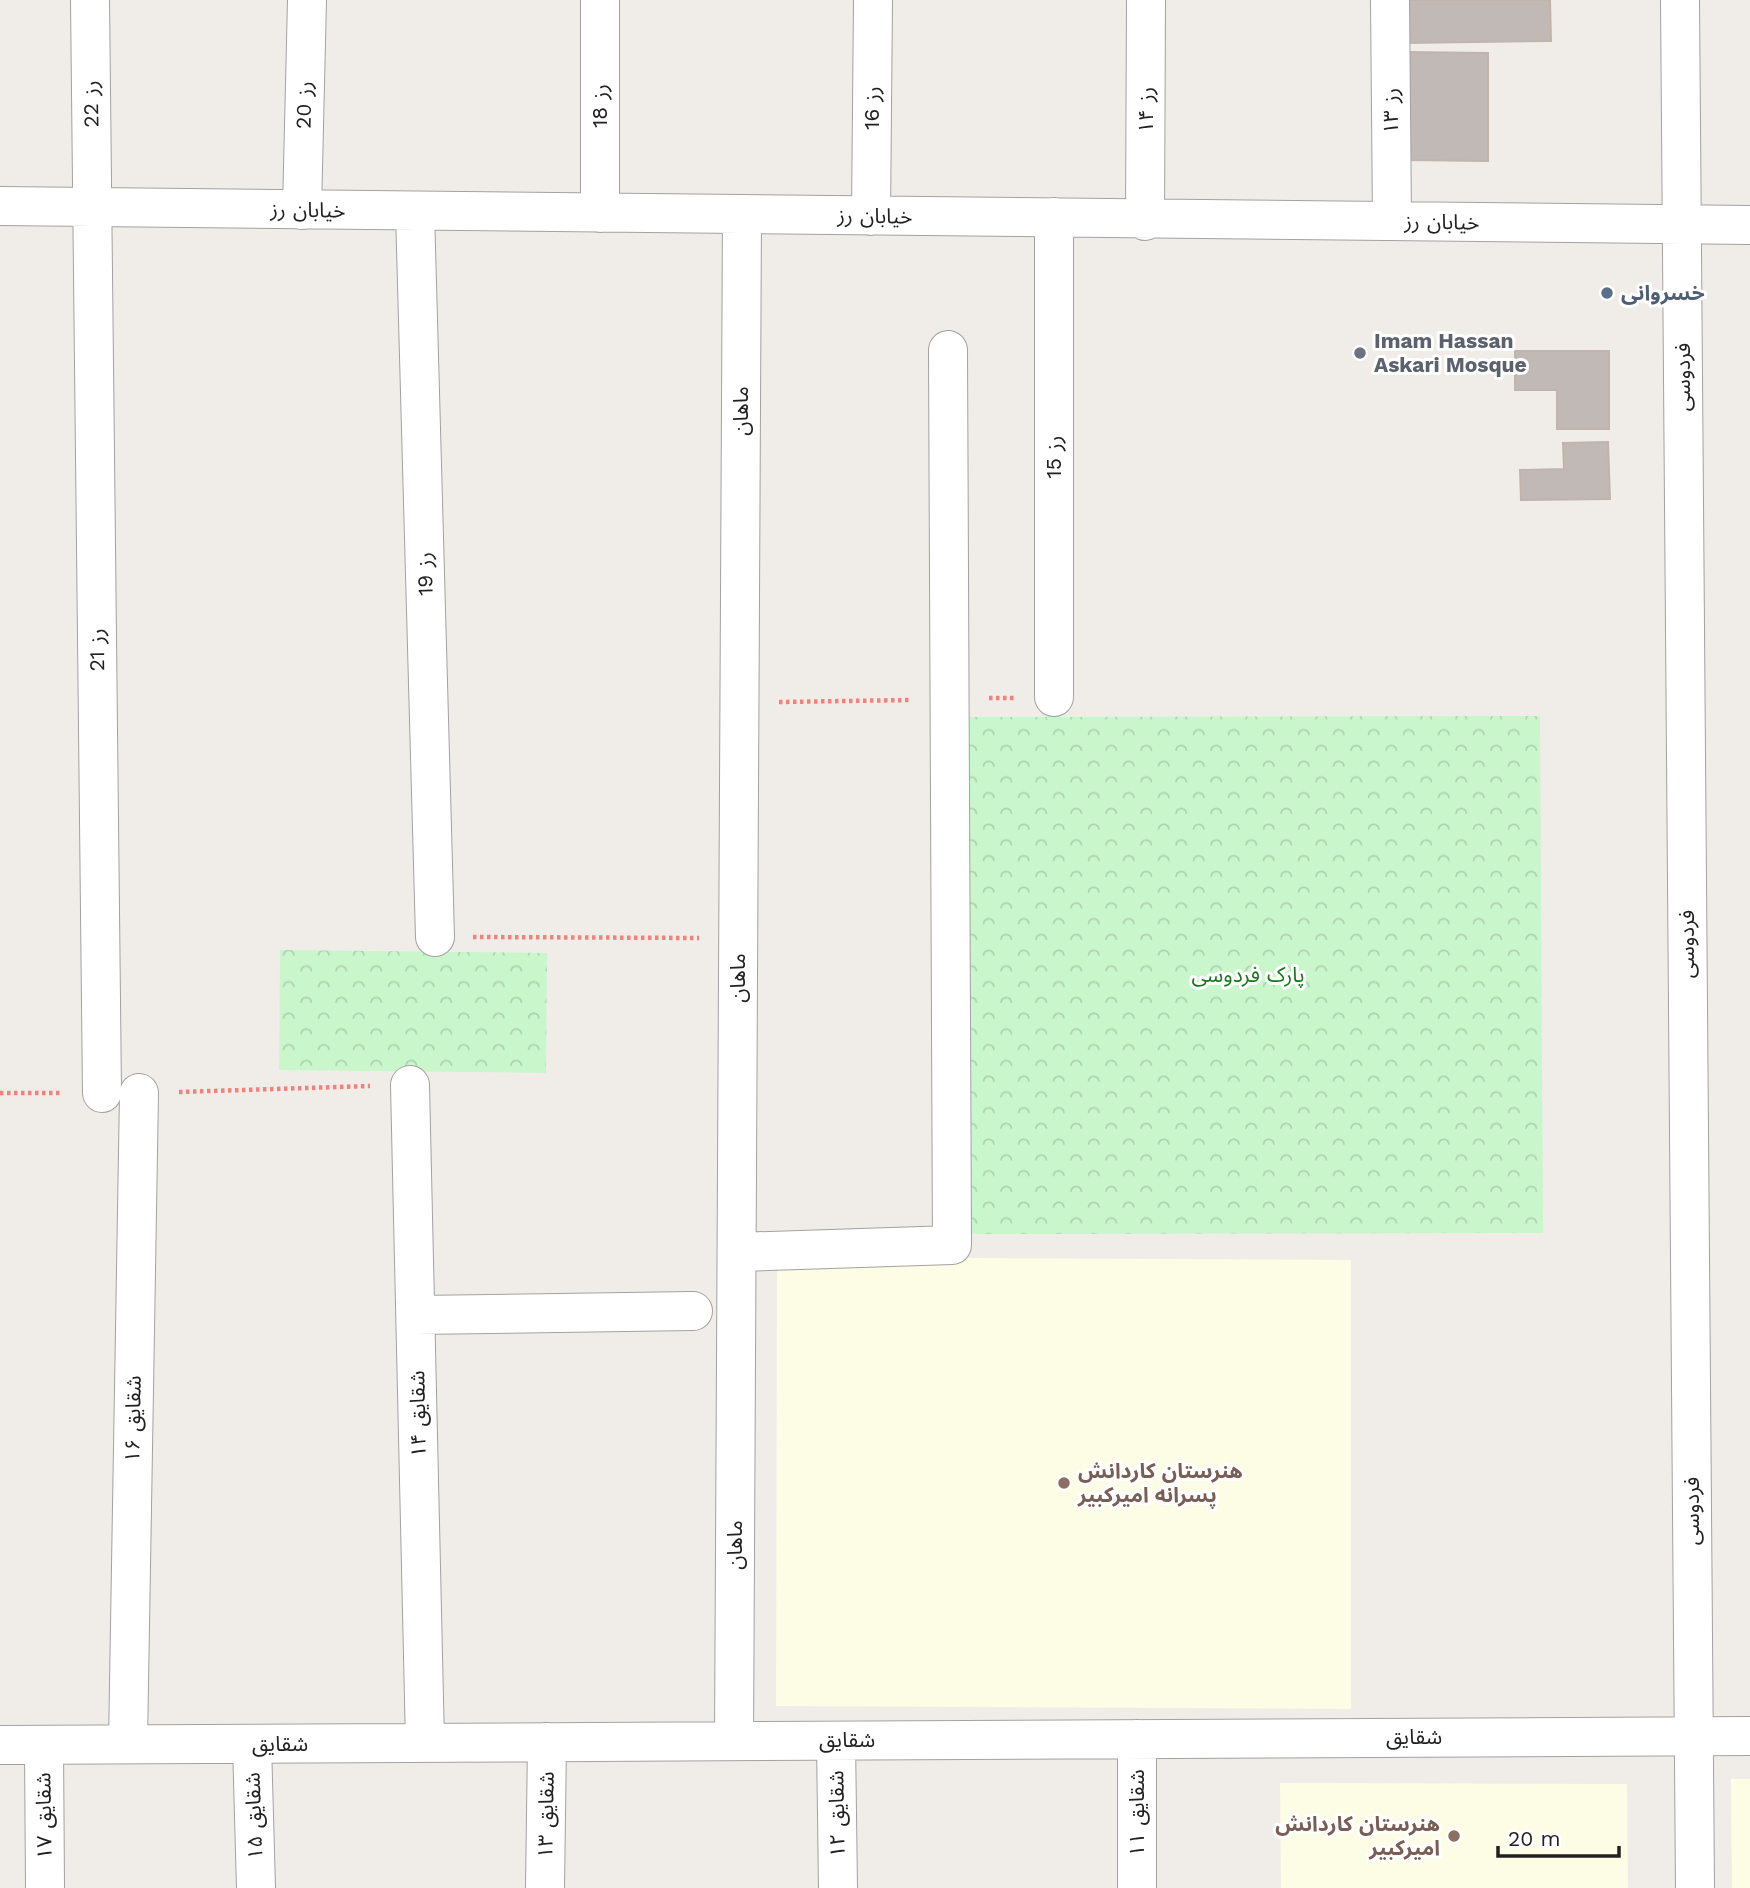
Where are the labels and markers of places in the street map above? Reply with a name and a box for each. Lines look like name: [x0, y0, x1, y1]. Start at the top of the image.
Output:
place label: خسروانی: [1621, 280, 1705, 305]
marker: خسروانی: [1599, 285, 1615, 301]
place label: Imam Hassan Askari Mosque: [1374, 328, 1527, 377]
marker: Imam Hassan Askari Mosque: [1352, 345, 1368, 361]
place label: هنرستان کاردانش پسرانه امیرکبیر: [1077, 1458, 1243, 1509]
marker: هنرستان کاردانش پسرانه امیرکبیر: [1056, 1475, 1072, 1491]
place label: هنرستان کاردانش امیرکبیر: [1275, 1811, 1440, 1860]
marker: هنرستان کاردانش امیرکبیر: [1446, 1828, 1462, 1844]

